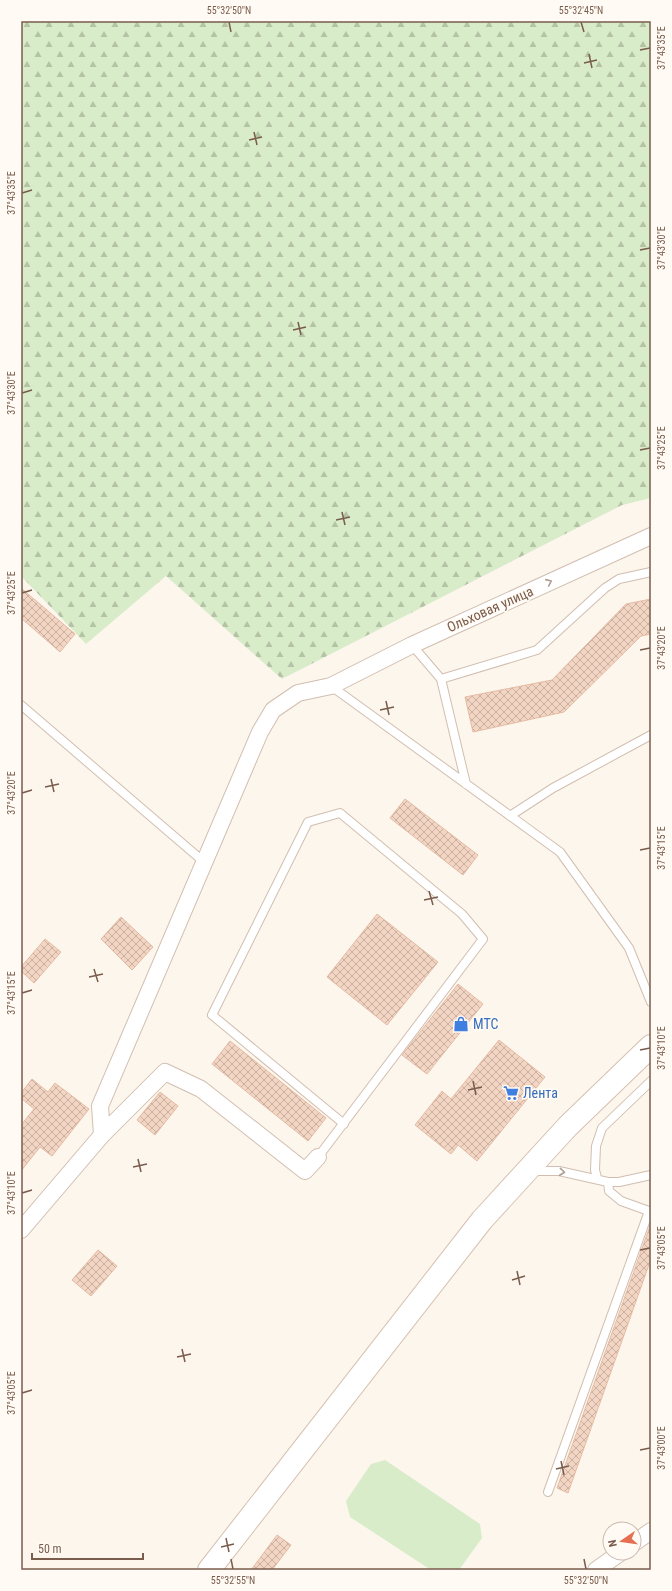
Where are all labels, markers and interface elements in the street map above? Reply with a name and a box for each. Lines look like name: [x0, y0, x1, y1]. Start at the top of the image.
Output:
text: 55°32'50"N: [207, 5, 251, 16]
text: 55°32'45"N: [559, 5, 603, 16]
text: 37°43'35"E: [656, 26, 667, 70]
text: 37°43'35"E: [6, 171, 17, 215]
text: 37°43'30"E: [656, 226, 667, 270]
text: 37°43'30"E: [6, 371, 17, 415]
text: 37°43'25"E: [656, 426, 667, 470]
text: 37°43'25"E: [6, 571, 17, 615]
one-way arrow: [545, 579, 553, 587]
street label: Ольховая улица: [444, 583, 536, 635]
text: 37°43'20"E: [656, 626, 667, 670]
text: 37°43'20"E: [6, 771, 17, 815]
text: 37°43'15"E: [656, 826, 667, 870]
text: 37°43'15"E: [6, 971, 17, 1015]
shop icon: МТС: [452, 1015, 470, 1033]
place label: МТС: [473, 1016, 498, 1032]
text: 37°43'10"E: [656, 1026, 667, 1070]
supermarket icon: Лента: [502, 1084, 520, 1102]
place label: Лента: [523, 1085, 558, 1101]
one-way arrow: [559, 1167, 565, 1176]
text: 37°43'10"E: [6, 1171, 17, 1215]
text: 37°43'05"E: [656, 1226, 667, 1270]
text: 37°43'05"E: [6, 1371, 17, 1415]
text: 37°43'00"E: [656, 1426, 667, 1470]
north arrow: [602, 1521, 642, 1561]
scale bar: [32, 1535, 143, 1561]
text: N: [606, 1538, 620, 1548]
text: 50 m: [38, 1542, 62, 1556]
text: 55°32'55"N: [211, 1575, 255, 1586]
text: 55°32'50"N: [564, 1575, 608, 1586]

